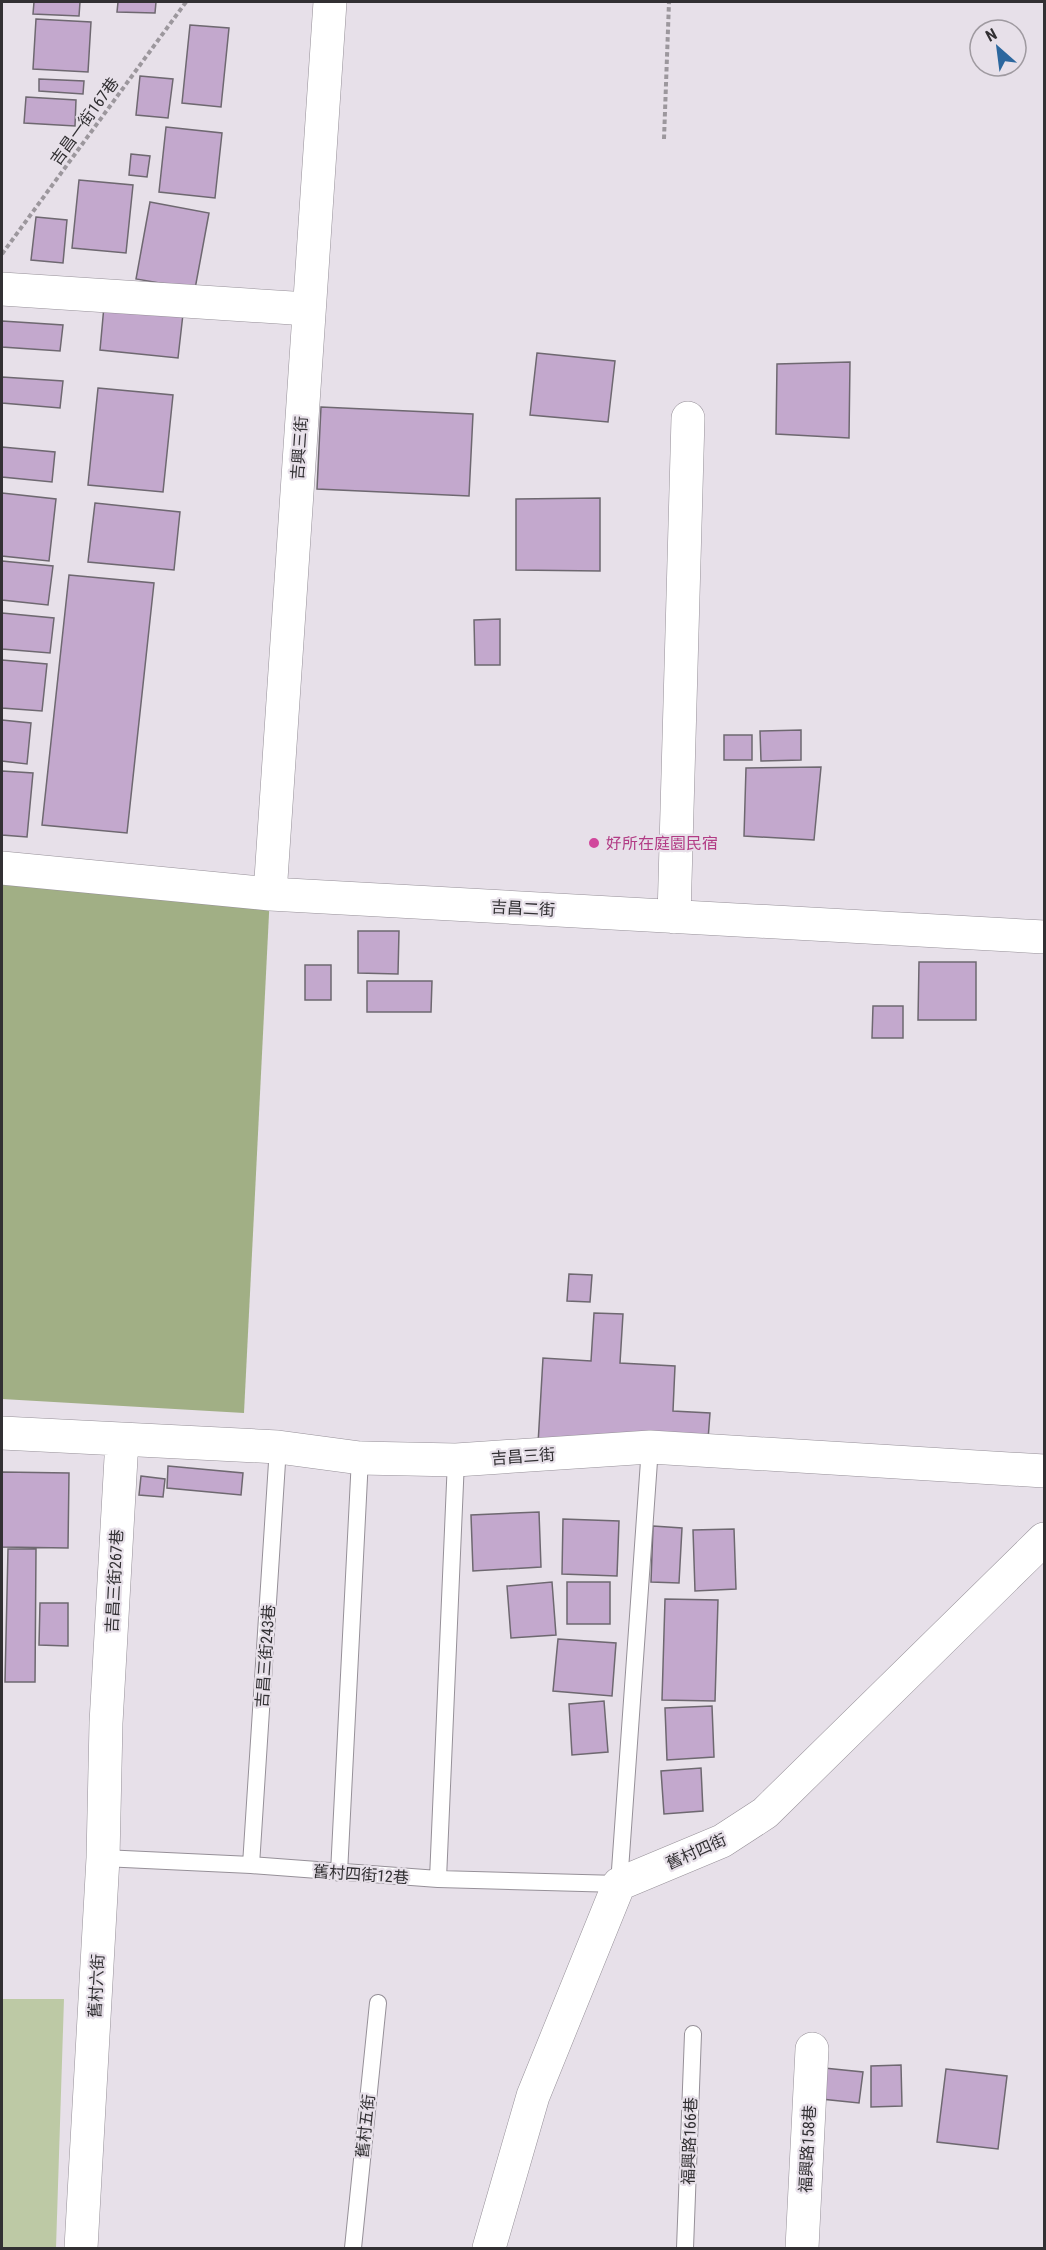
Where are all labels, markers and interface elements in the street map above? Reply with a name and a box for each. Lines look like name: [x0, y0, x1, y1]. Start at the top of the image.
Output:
north arrow: [968, 18, 1028, 78]
text: N: [982, 25, 1000, 46]
street label: 吉昌一街167巷: [46, 74, 123, 169]
street label: 吉興三街: [288, 415, 311, 481]
place label: 好所在庭園民宿: [606, 834, 718, 853]
marker: 好所在庭園民宿: [587, 836, 601, 850]
street label: 吉昌二街: [491, 897, 555, 920]
street label: 吉昌三街: [490, 1445, 556, 1468]
street label: 吉昌三街267巷: [102, 1529, 127, 1633]
street label: 吉昌三街243巷: [252, 1604, 279, 1708]
street label: 舊村四街: [663, 1830, 729, 1873]
street label: 舊村四街12巷: [313, 1862, 409, 1887]
street label: 舊村六街: [85, 1954, 108, 2018]
street label: 舊村五街: [353, 2093, 378, 2159]
street label: 福興路166巷: [678, 2097, 701, 2185]
street label: 福興路158巷: [796, 2105, 819, 2193]

